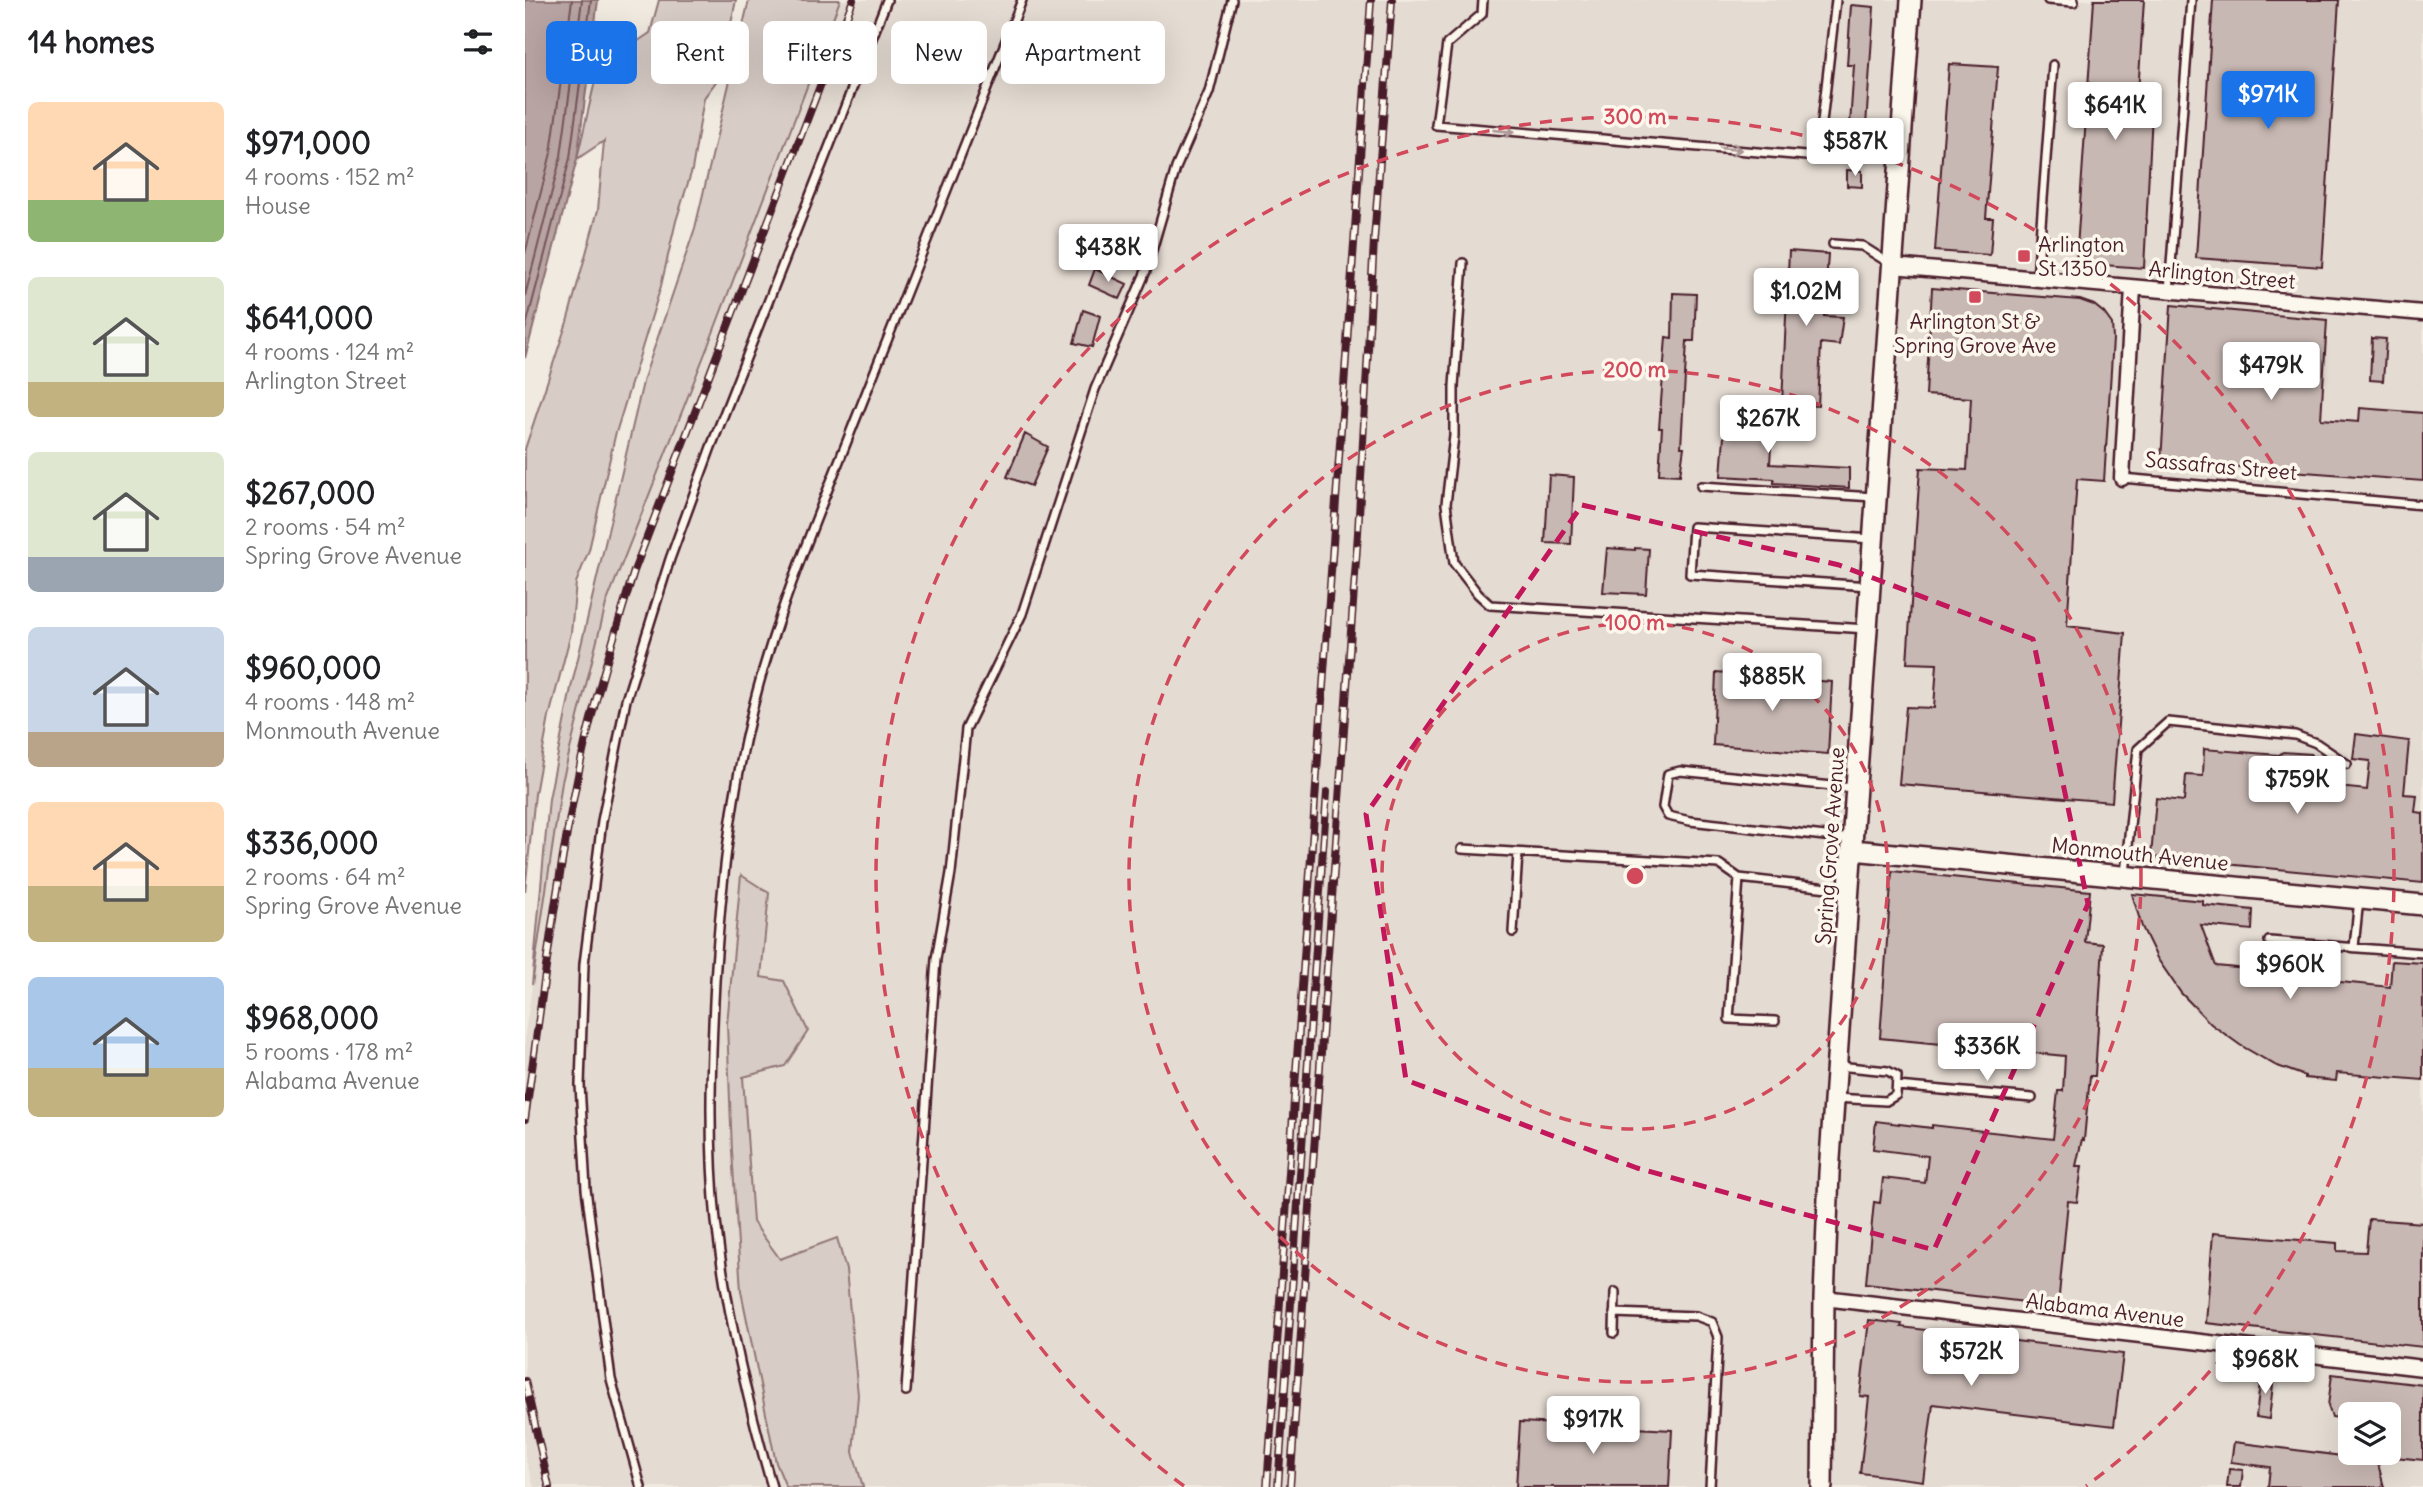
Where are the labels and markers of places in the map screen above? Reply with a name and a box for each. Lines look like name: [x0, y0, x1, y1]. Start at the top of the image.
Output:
pin: $971K: [2219, 72, 2317, 131]
pin: $641K: [2066, 82, 2164, 142]
pin: $587K: [1806, 118, 1904, 178]
pin: $438K: [1059, 224, 1157, 284]
place label: Arlington St 1350: [2038, 231, 2124, 282]
marker: Arlington St 1350: [2016, 248, 2032, 264]
pin: $1.02M: [1749, 268, 1863, 328]
marker: Arlington St & Spring Grove Ave: [1967, 289, 1983, 305]
place label: Arlington St & Spring Grove Ave: [1894, 308, 2056, 359]
pin: $479K: [2222, 342, 2320, 402]
pin: $267K: [1719, 396, 1817, 455]
pin: $885K: [1723, 654, 1821, 713]
pin: $759K: [2248, 756, 2346, 816]
centre of rings: [1623, 864, 1647, 888]
pin: $960K: [2241, 942, 2339, 1001]
pin: $336K: [1938, 1024, 2036, 1083]
pin: $572K: [1922, 1328, 2020, 1388]
pin: $968K: [2216, 1336, 2314, 1396]
pin: $917K: [1544, 1396, 1642, 1456]

